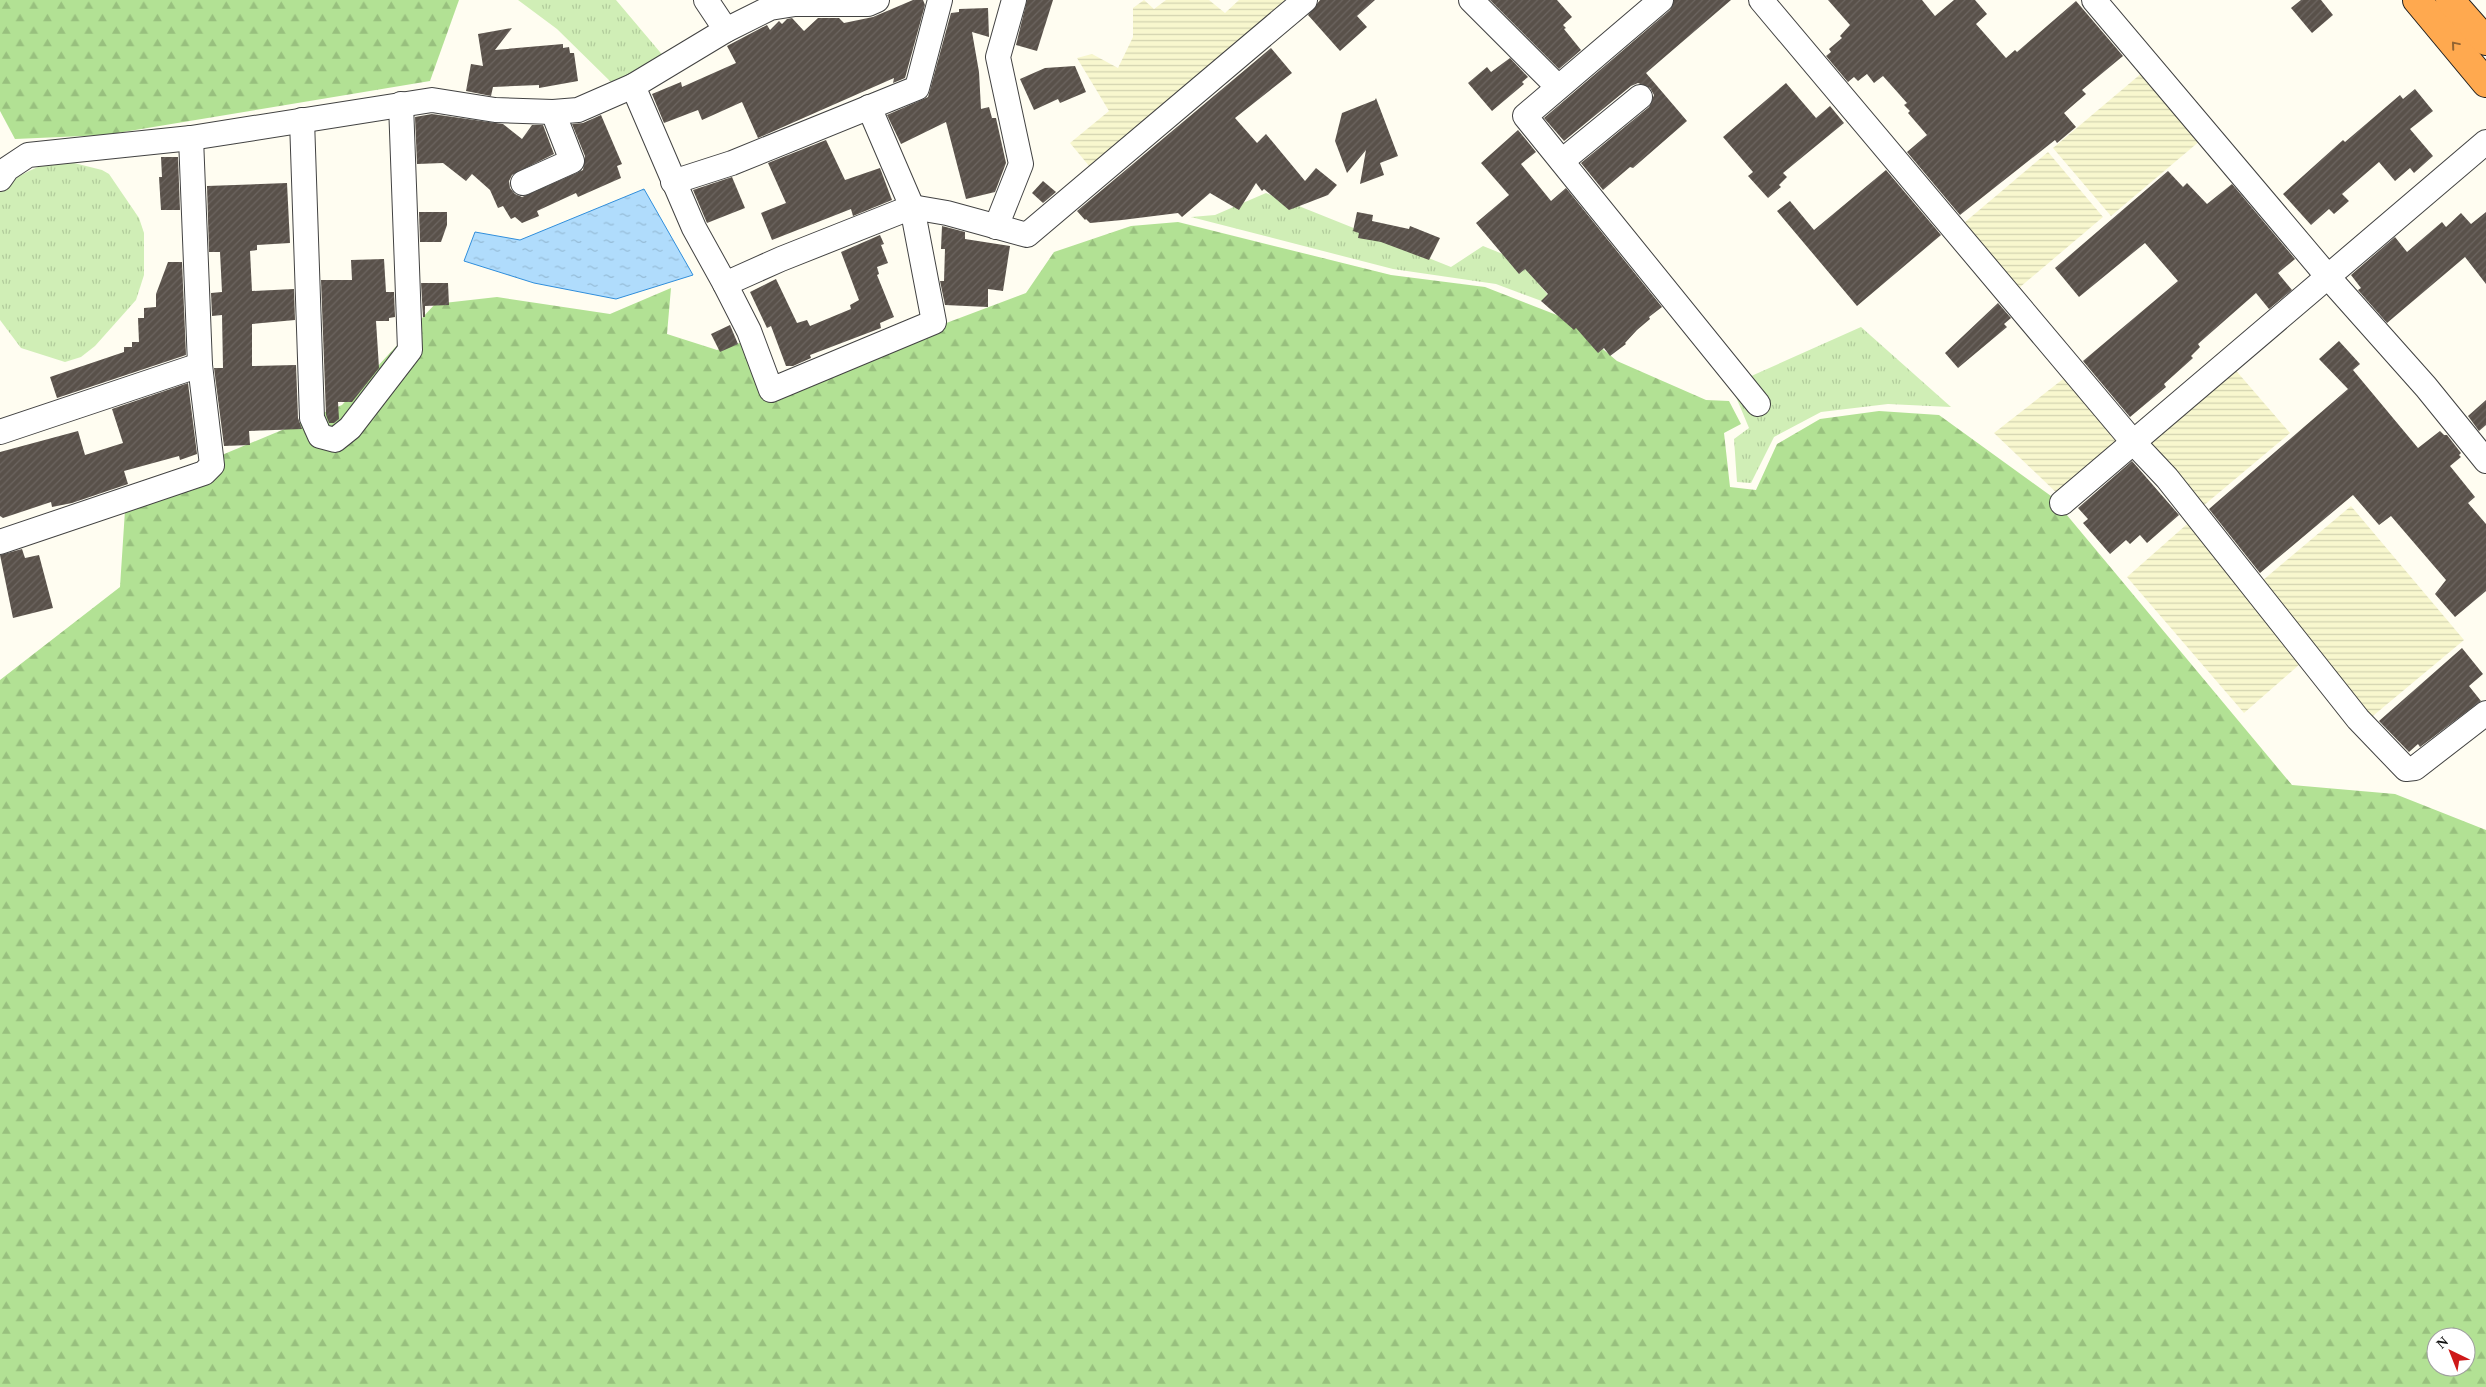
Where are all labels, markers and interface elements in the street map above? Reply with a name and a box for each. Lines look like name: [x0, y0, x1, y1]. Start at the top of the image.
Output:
one-way arrow: [2451, 42, 2460, 51]
north arrow: [2426, 1327, 2476, 1377]
text: N: [2434, 1334, 2451, 1352]

